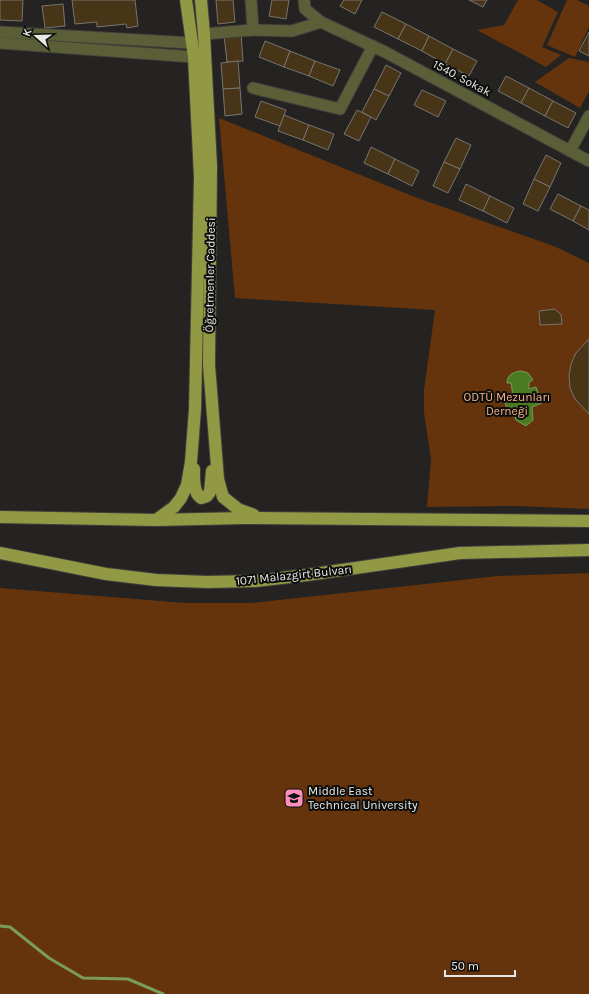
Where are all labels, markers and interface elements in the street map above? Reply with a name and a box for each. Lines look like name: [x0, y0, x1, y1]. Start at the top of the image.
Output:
north arrow: [16, 16, 56, 56]
text: K: [20, 26, 35, 38]
street label: 1540. Sokak: [431, 57, 494, 99]
street label: Öğretmenler Caddesi: [202, 217, 218, 333]
park label: ODTÜ Mezunları Derneği: [464, 390, 550, 418]
street label: 1071 Malazgirt Bulvarı: [235, 562, 353, 588]
place label: Middle East Technical University: [308, 784, 418, 812]
school or university icon: Middle East Technical University: [283, 787, 305, 809]
scale bar: [445, 952, 515, 978]
text: 50 m: [451, 959, 479, 973]

